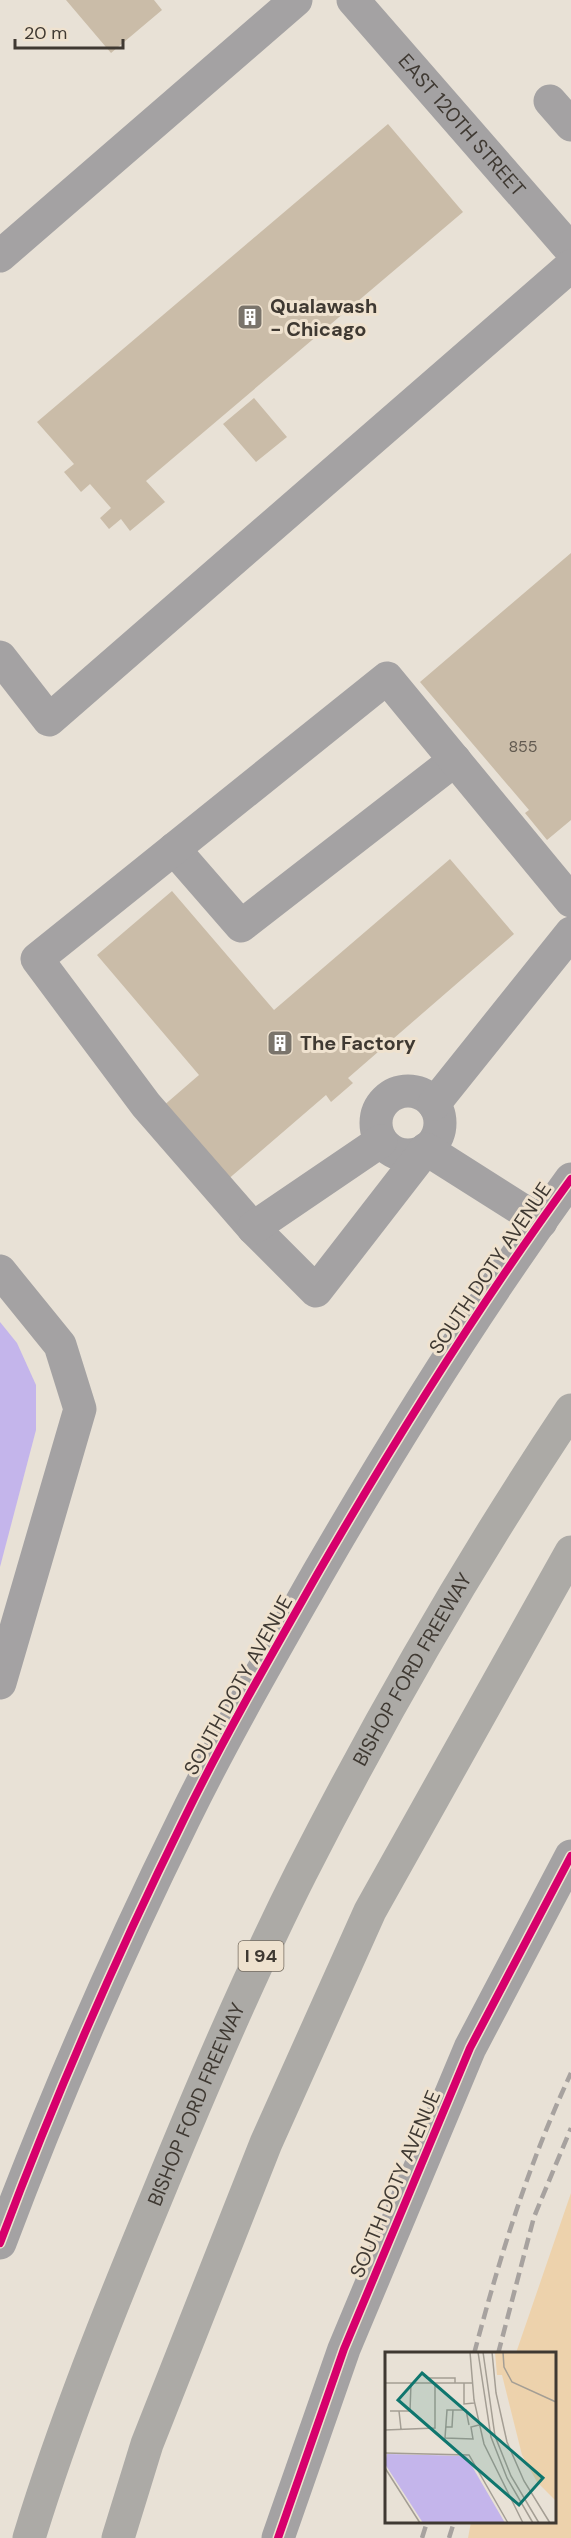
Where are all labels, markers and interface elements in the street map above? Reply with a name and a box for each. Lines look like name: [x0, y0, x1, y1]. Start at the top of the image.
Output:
scale bar: [15, 12, 123, 50]
text: 20 m: [24, 21, 67, 45]
street label: EAST 120TH STREET: [393, 48, 532, 202]
place label: Qualawash - Chicago: [270, 293, 377, 342]
building icon: Qualawash - Chicago: [235, 302, 265, 332]
house number: 855: [508, 736, 538, 757]
building icon: The Factory: [265, 1028, 295, 1058]
place label: The Factory: [300, 1030, 416, 1056]
street label: SOUTH DOTY AVENUE: [423, 1177, 557, 1359]
street label: BISHOP FORD FREEWAY: [347, 1568, 478, 1770]
street label: SOUTH DOTY AVENUE: [178, 1591, 298, 1779]
road number: I 94: [238, 1941, 284, 1971]
street label: BISHOP FORD FREEWAY: [141, 1998, 251, 2210]
street label: SOUTH DOTY AVENUE: [344, 2086, 446, 2282]
inset map: [385, 2352, 556, 2523]

